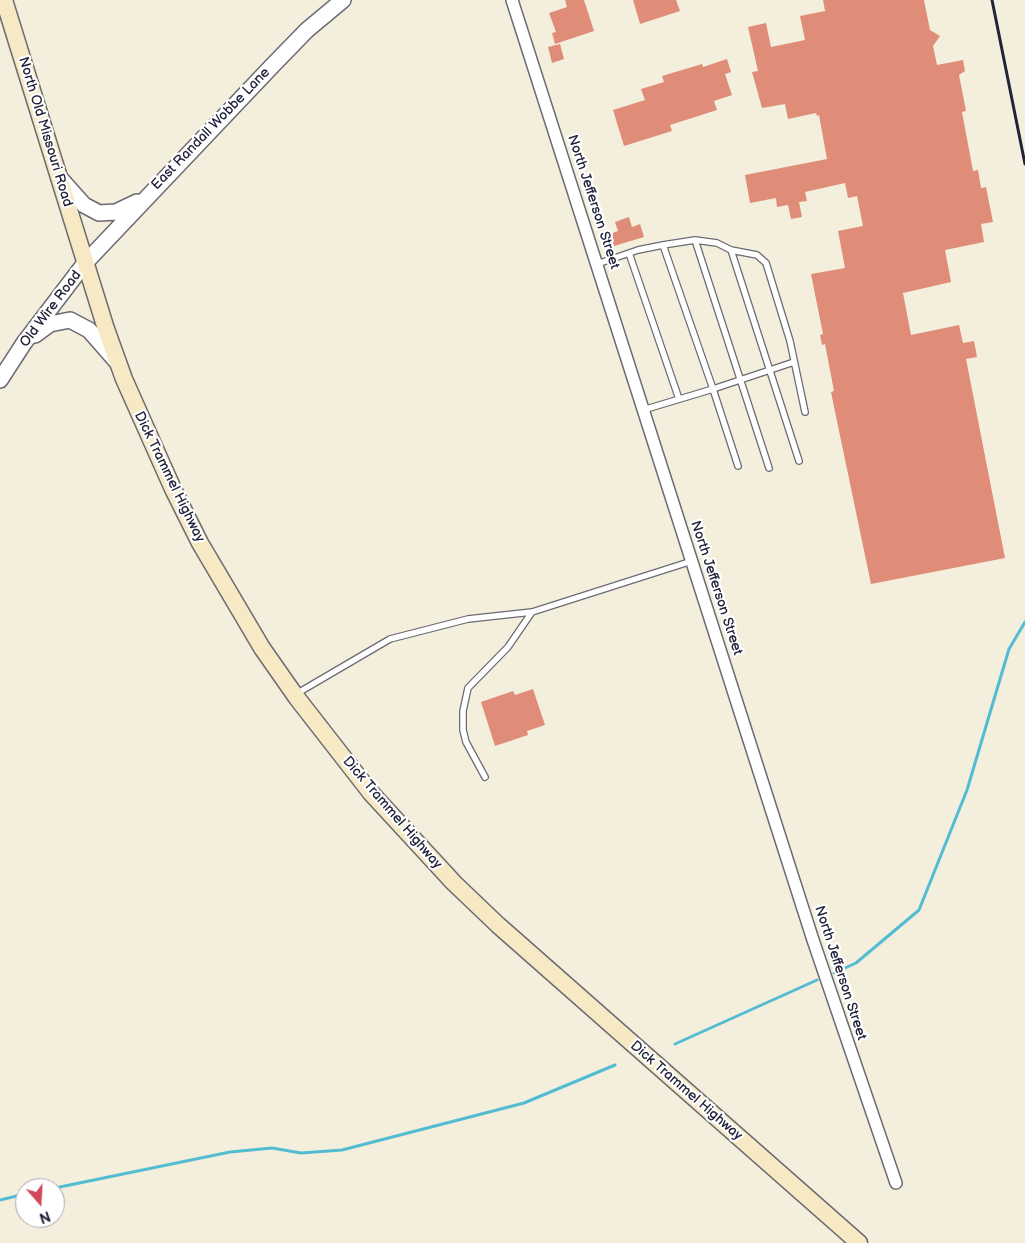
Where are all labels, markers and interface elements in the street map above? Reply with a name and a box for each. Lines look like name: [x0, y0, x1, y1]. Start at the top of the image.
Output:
street label: North Old Missouri Road: [14, 55, 76, 209]
street label: East Randall Wobbe Lane: [148, 64, 274, 194]
street label: North Jefferson Street: [563, 133, 623, 271]
street label: Old Wire Road: [17, 267, 85, 351]
street label: Dick Trammel Highway: [130, 409, 208, 545]
street label: North Jefferson Street: [686, 519, 746, 657]
street label: Dick Trammel Highway: [339, 753, 445, 873]
street label: North Jefferson Street: [810, 904, 870, 1042]
street label: Dick Trammel Highway: [626, 1038, 746, 1144]
north arrow: [15, 1178, 65, 1228]
text: N: [37, 1207, 52, 1226]

